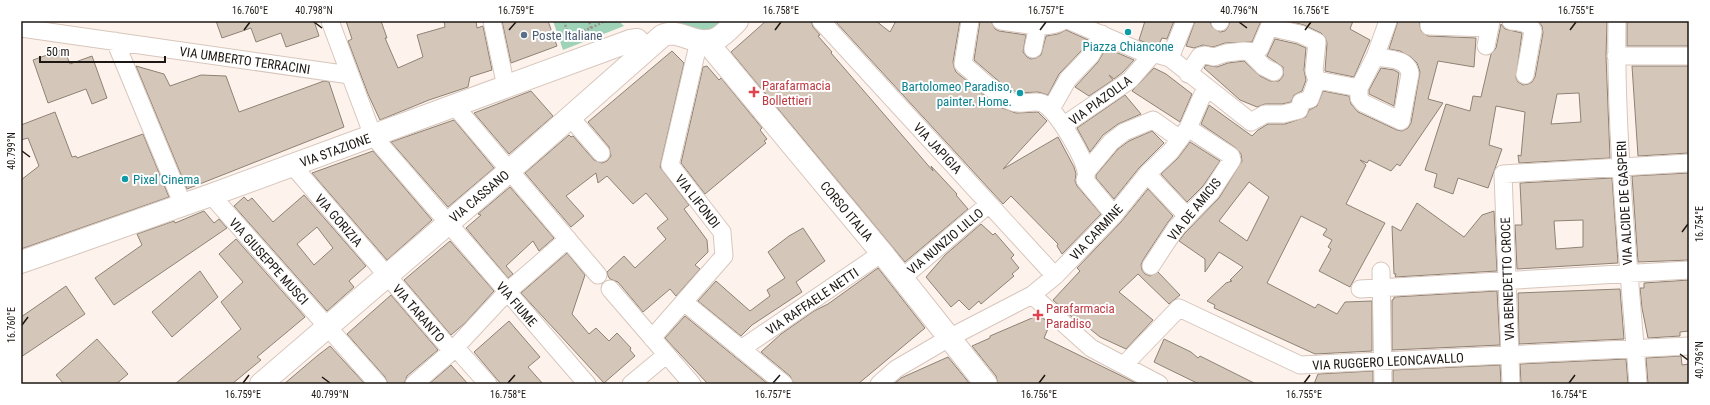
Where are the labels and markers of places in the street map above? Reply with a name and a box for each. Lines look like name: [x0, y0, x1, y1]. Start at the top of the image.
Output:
marker: Piazza Chiancone: [1123, 27, 1133, 37]
place label: Poste Italiane: [532, 28, 602, 43]
marker: Poste Italiane: [519, 30, 529, 40]
place label: Piazza Chiancone: [1082, 39, 1174, 54]
place label: Parafarmacia Bollettieri: [762, 78, 831, 108]
place label: Bartolomeo Paradiso, painter. Home.: [902, 79, 1012, 109]
marker: Parafarmacia Bollettieri: [749, 87, 759, 97]
marker: Bartolomeo Paradiso, painter. Home.: [1015, 88, 1025, 98]
place label: Pixel Cinema: [133, 172, 200, 187]
marker: Pixel Cinema: [120, 174, 130, 184]
place label: Parafarmacia Paradiso: [1046, 301, 1115, 331]
marker: Parafarmacia Paradiso: [1033, 310, 1043, 320]

